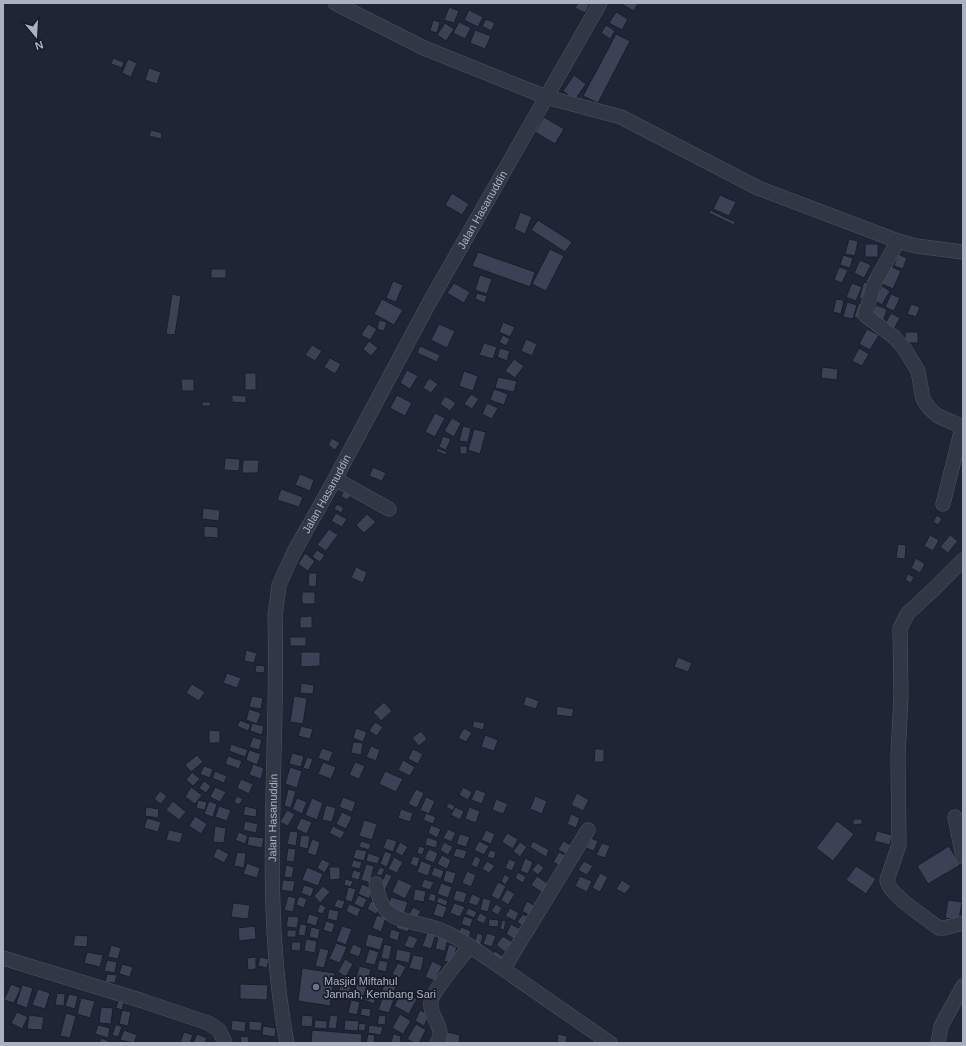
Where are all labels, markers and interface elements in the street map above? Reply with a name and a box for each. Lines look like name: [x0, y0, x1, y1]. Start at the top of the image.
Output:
north arrow: [16, 16, 56, 56]
text: N: [33, 39, 45, 52]
street label: Jalan Hasanuddin: [455, 168, 509, 251]
street label: Jalan Hasanuddin: [300, 452, 353, 535]
street label: Jalan Hasanuddin: [266, 774, 280, 862]
place label: Masjid Miftahul Jannah, Kembang Sari: [324, 975, 436, 1000]
marker: Masjid Miftahul Jannah, Kembang Sari: [311, 982, 321, 992]

